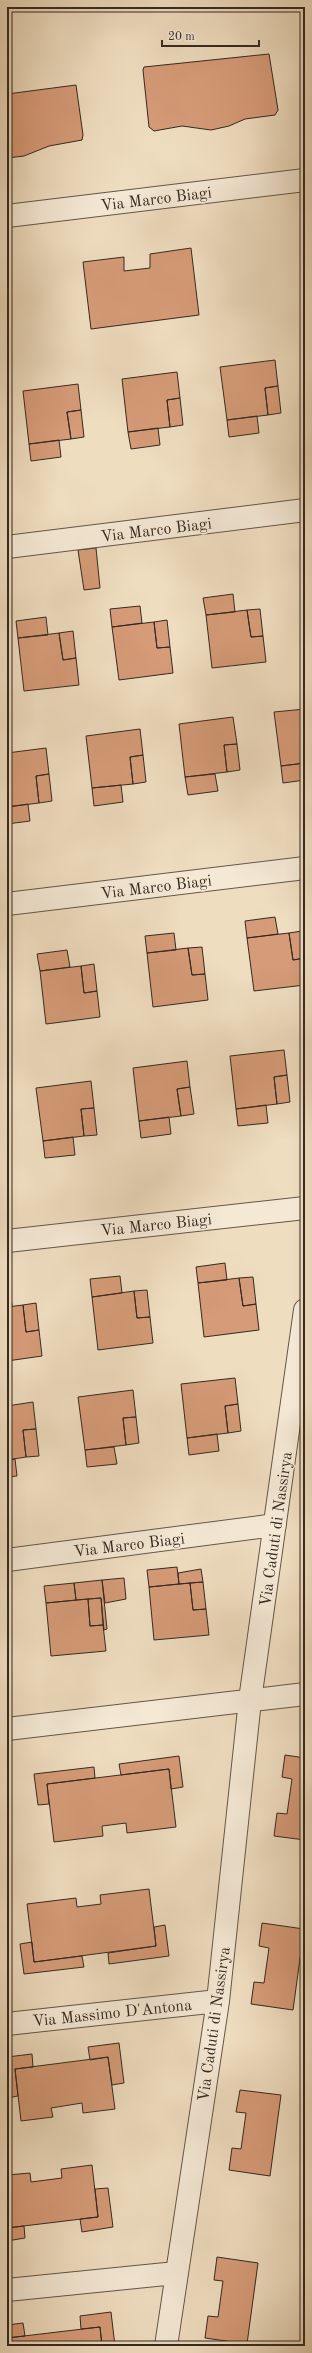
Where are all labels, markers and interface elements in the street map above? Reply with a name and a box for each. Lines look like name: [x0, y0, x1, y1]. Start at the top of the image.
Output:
scale bar: [162, 22, 259, 48]
text: 20 m: [168, 31, 195, 43]
street label: Via Marco Biagi: [100, 185, 213, 215]
street label: Via Marco Biagi: [100, 516, 213, 546]
street label: Via Marco Biagi: [100, 873, 213, 903]
street label: Via Marco Biagi: [100, 1212, 213, 1240]
street label: Via Caduti di Nassirya: [258, 1451, 296, 1608]
street label: Via Marco Biagi: [73, 1531, 186, 1561]
street label: Via Caduti di Nassirya: [196, 1946, 234, 2103]
street label: Via Massimo D'Antona: [32, 1998, 193, 2030]

